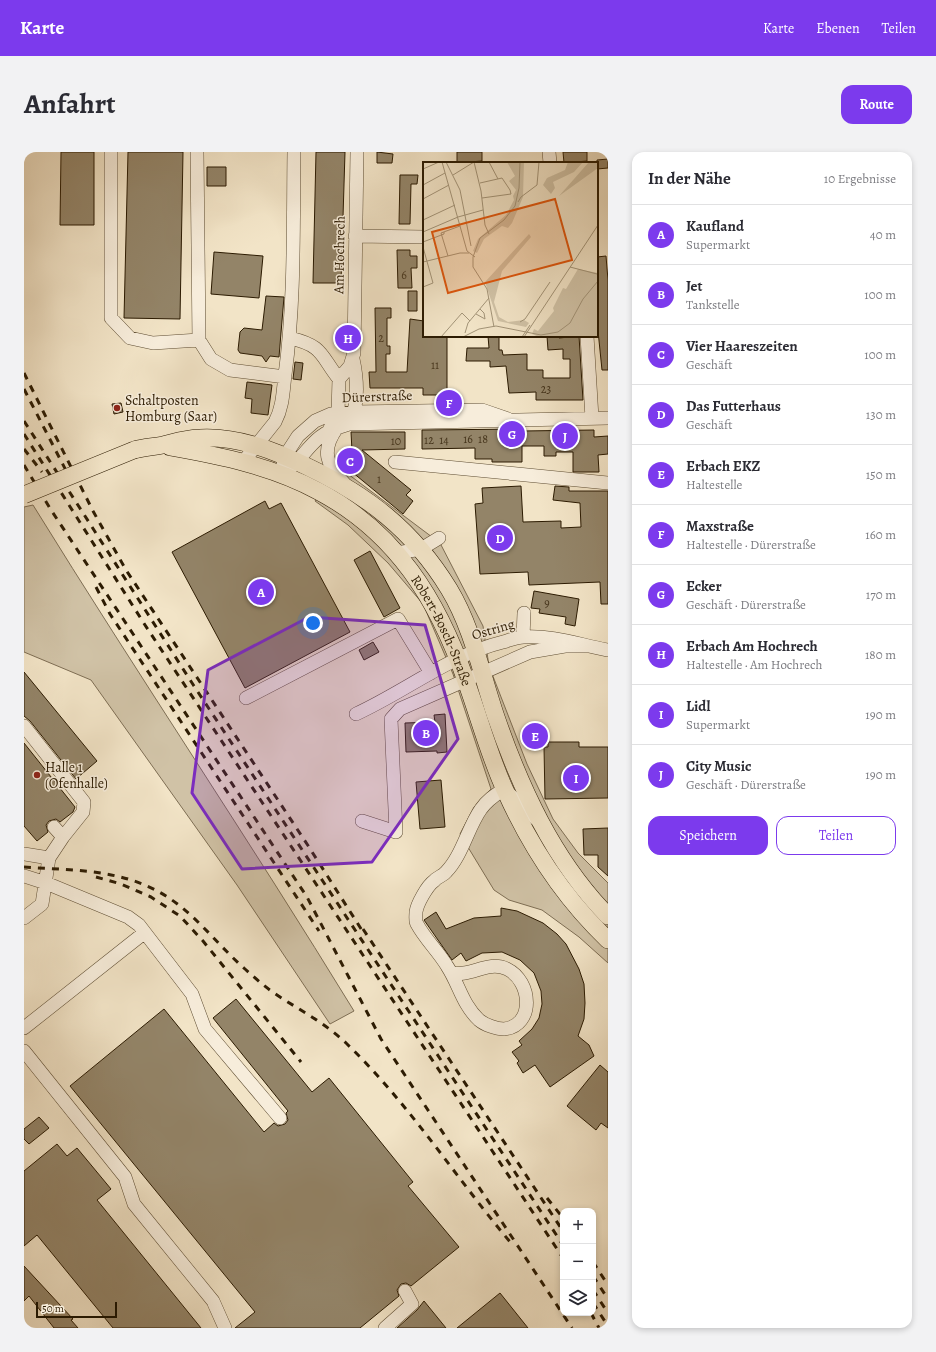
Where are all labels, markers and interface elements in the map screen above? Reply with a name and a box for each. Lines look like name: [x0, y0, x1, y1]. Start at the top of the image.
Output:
text: Karte: [20, 15, 64, 41]
text: Karte: [763, 19, 794, 38]
text: Ebenen: [816, 19, 860, 38]
text: Teilen: [882, 19, 916, 38]
text: Anfahrt: [24, 85, 116, 123]
button: Route: [841, 85, 912, 124]
inset map: [423, 162, 598, 337]
text: In der Nähe: [648, 167, 731, 190]
text: 10 Ergebnisse: [824, 170, 896, 187]
street label: Am Hochrech: [329, 215, 350, 295]
text: Kaufland: [686, 216, 744, 236]
text: A: [657, 226, 665, 243]
text: 40 m: [870, 226, 896, 243]
text: Supermarkt: [686, 236, 750, 253]
house number: 6: [401, 267, 407, 283]
text: Jet: [686, 276, 702, 296]
text: B: [657, 286, 665, 303]
text: 100 m: [864, 286, 896, 303]
text: Tankstelle: [686, 296, 740, 313]
pin: H: [335, 323, 361, 353]
house number: 2: [378, 330, 384, 346]
text: Vier Haareszeiten: [686, 336, 798, 356]
text: C: [657, 346, 665, 363]
text: 100 m: [864, 346, 896, 363]
text: Geschäft: [686, 356, 732, 373]
house number: 11: [431, 357, 439, 373]
house number: 23: [541, 381, 551, 397]
street label: Dürerstraße: [341, 386, 413, 407]
pin: F: [436, 388, 462, 418]
place label: Schaltposten Homburg (Saar): [125, 391, 217, 426]
text: Das Futterhaus: [686, 396, 781, 416]
marker: Schaltposten Homburg (Saar): [112, 403, 122, 413]
text: D: [656, 406, 666, 423]
text: 130 m: [866, 406, 896, 423]
text: Geschäft: [686, 416, 732, 433]
pin: G: [499, 419, 525, 449]
pin: J: [552, 421, 578, 451]
house number: 16: [463, 431, 473, 447]
house number: 18: [478, 431, 488, 447]
house number: 12: [424, 432, 434, 448]
house number: 14: [439, 432, 449, 448]
house number: 10: [391, 433, 401, 449]
pin: C: [337, 446, 363, 476]
text: Erbach EKZ: [686, 456, 760, 476]
text: E: [657, 466, 665, 483]
text: 150 m: [866, 466, 896, 483]
house number: 1: [377, 471, 381, 487]
text: Haltestelle: [686, 476, 742, 493]
text: Maxstraße: [686, 516, 754, 536]
pin: D: [487, 523, 513, 553]
text: F: [658, 526, 664, 543]
text: 160 m: [865, 526, 896, 543]
text: Haltestelle · Dürerstraße: [686, 536, 816, 553]
street label: Robert-Bosch-Straße: [406, 571, 476, 689]
text: Ecker: [686, 576, 722, 596]
pin: A: [248, 577, 274, 607]
text: G: [657, 586, 665, 603]
text: 170 m: [866, 586, 896, 603]
house number: 9: [544, 595, 550, 611]
text: Geschäft · Dürerstraße: [686, 596, 806, 613]
your location: [303, 613, 323, 633]
street label: Ostring: [469, 614, 517, 645]
text: Erbach Am Hochrech: [686, 636, 818, 656]
text: H: [656, 646, 666, 663]
text: 180 m: [865, 646, 896, 663]
text: Haltestelle · Am Hochrech: [686, 656, 822, 673]
text: Lidl: [686, 696, 710, 716]
text: I: [659, 706, 663, 723]
text: 190 m: [865, 706, 896, 723]
text: Supermarkt: [686, 716, 750, 733]
pin: B: [413, 718, 439, 748]
pin: E: [522, 721, 548, 751]
text: City Music: [686, 756, 751, 776]
place label: Halle 1 (Ofenhalle): [45, 758, 108, 793]
pin: I: [563, 763, 589, 793]
text: J: [659, 766, 663, 783]
text: 190 m: [865, 766, 896, 783]
marker: Halle 1 (Ofenhalle): [32, 770, 42, 780]
text: Geschäft · Dürerstraße: [686, 776, 806, 793]
button: Speichern: [648, 816, 768, 855]
button: Teilen: [776, 816, 896, 855]
map controls: [560, 1208, 596, 1316]
button: +: [560, 1208, 596, 1244]
button: −: [560, 1244, 596, 1280]
button: layers: [560, 1280, 596, 1316]
scale bar: [36, 1300, 117, 1319]
text: 50 m: [42, 1301, 64, 1316]

